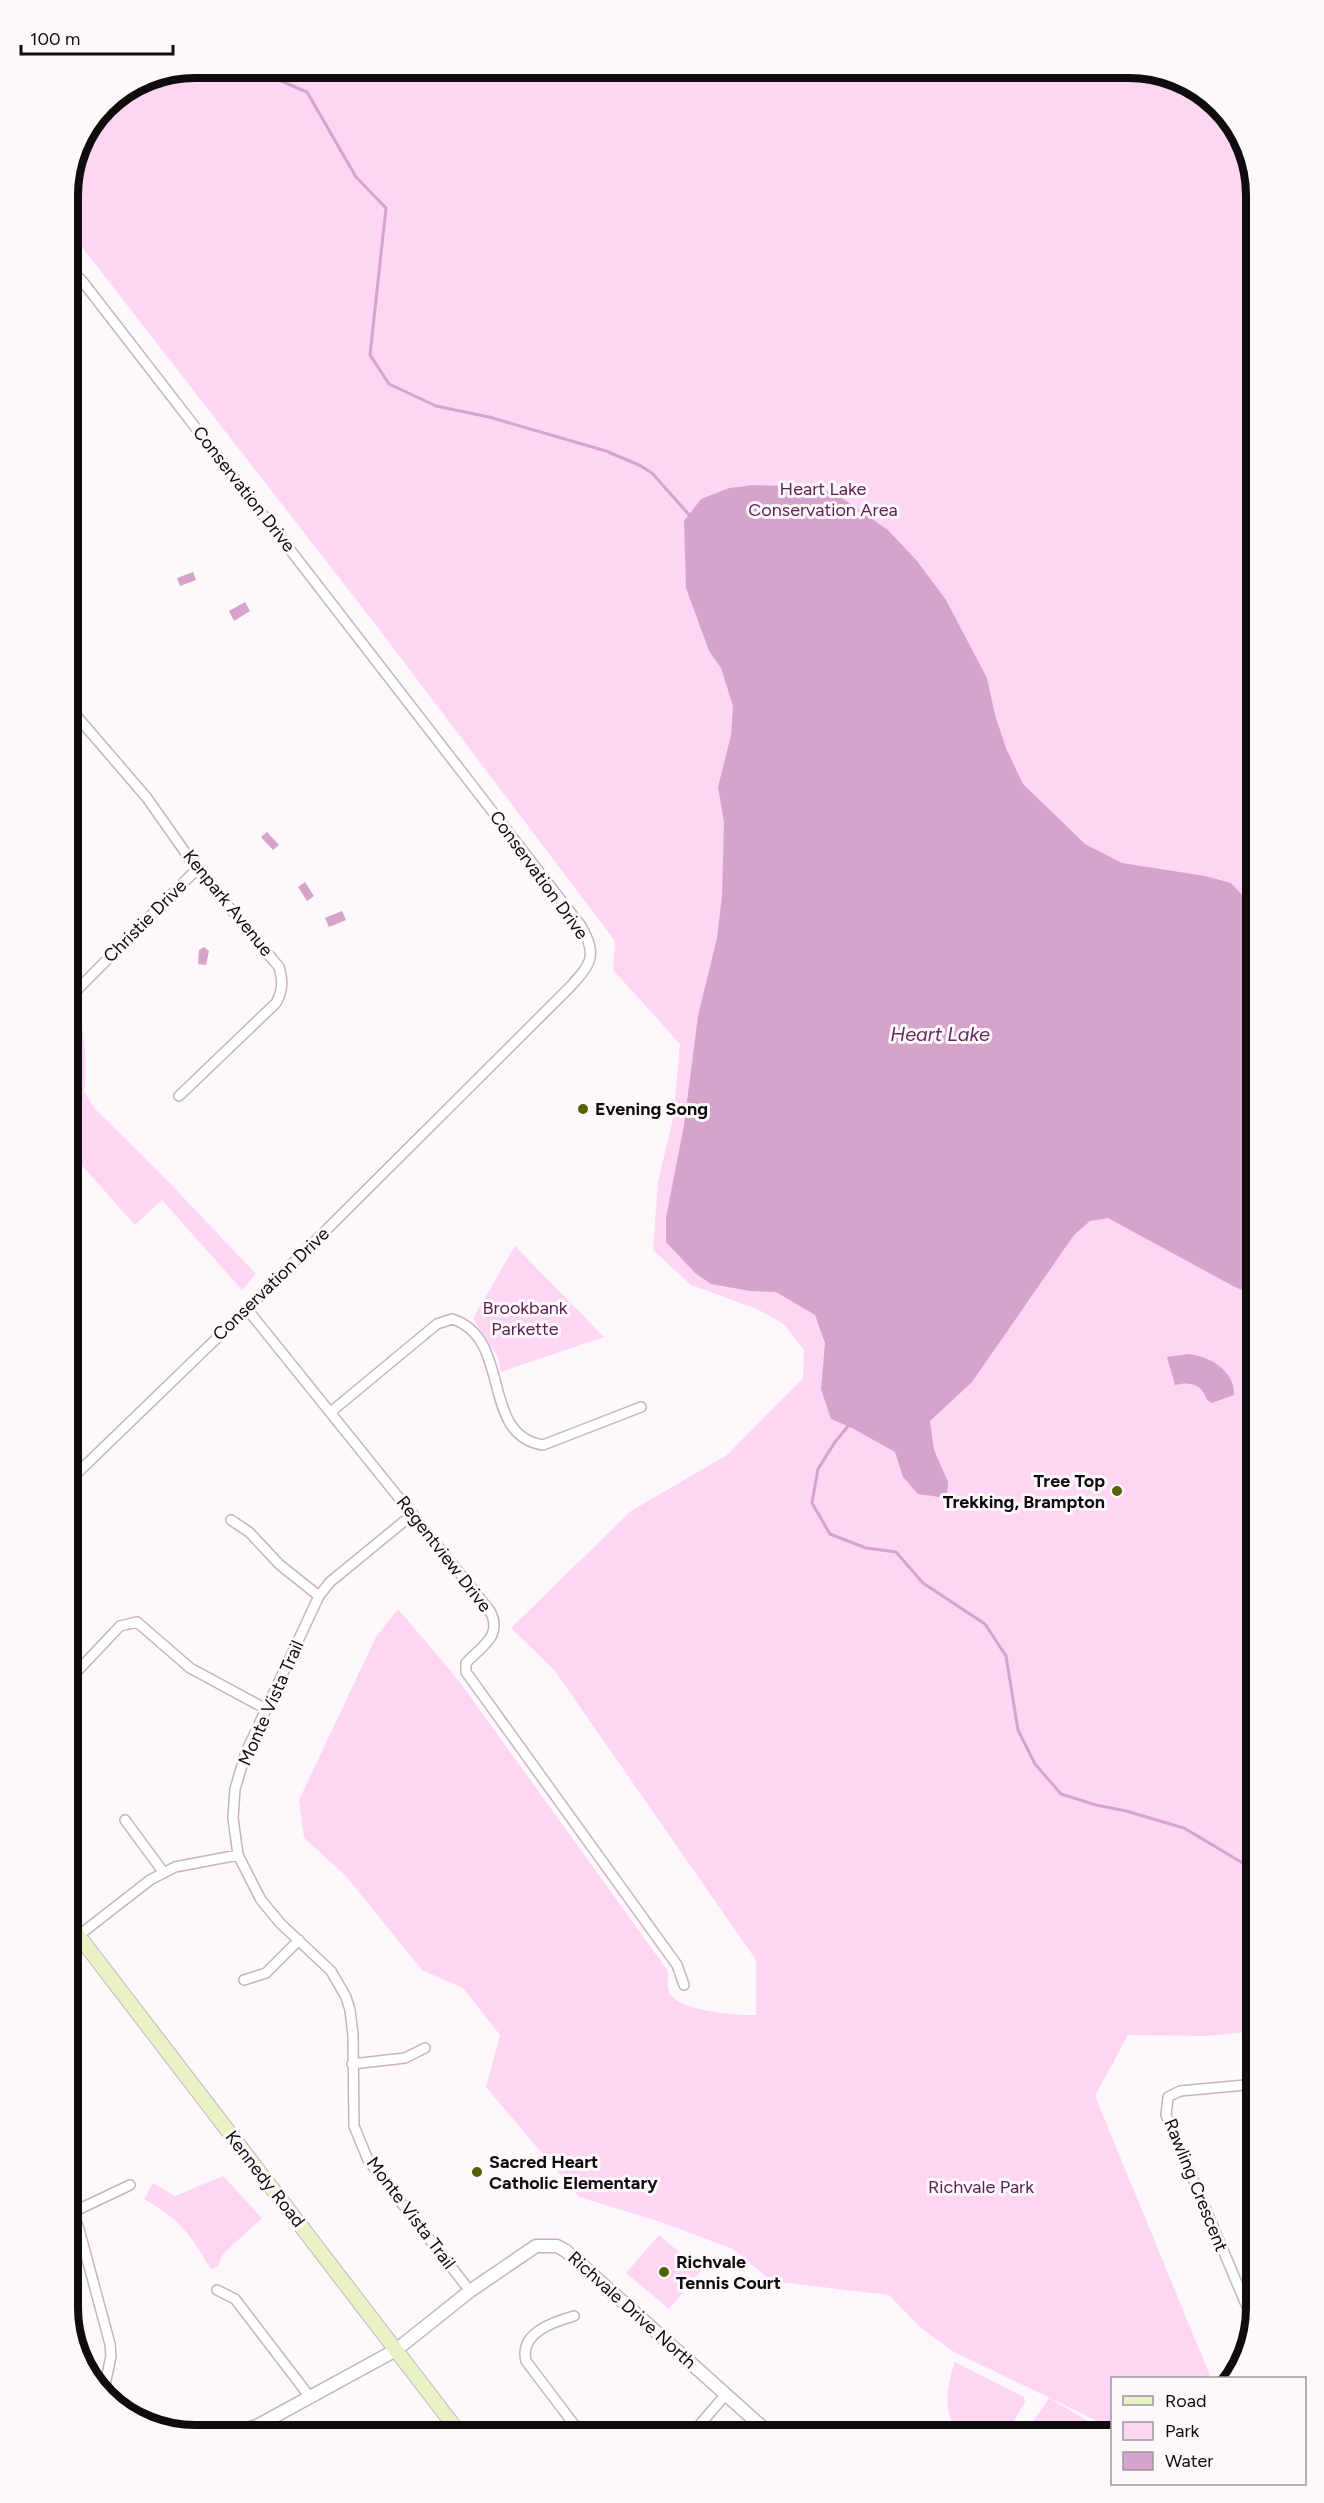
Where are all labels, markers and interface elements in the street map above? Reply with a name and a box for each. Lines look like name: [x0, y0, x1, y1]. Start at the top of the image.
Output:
scale bar: [21, 18, 172, 56]
text: 100 m: [30, 28, 80, 50]
street label: Conservation Drive: [188, 422, 300, 556]
park label: Heart Lake Conservation Area: [748, 478, 898, 521]
street label: Conservation Drive: [485, 806, 593, 944]
street label: Kenpark Avenue: [178, 845, 278, 961]
street label: Christie Drive: [99, 875, 191, 967]
water label: Heart Lake: [890, 1022, 990, 1046]
place label: Evening Song: [595, 1098, 708, 1120]
marker: Evening Song: [576, 1102, 590, 1116]
street label: Conservation Drive: [208, 1223, 334, 1345]
park label: Brookbank Parkette: [482, 1297, 568, 1340]
place label: Tree Top Trekking, Brampton: [943, 1470, 1105, 1513]
marker: Tree Top Trekking, Brampton: [1110, 1484, 1124, 1498]
street label: Regentview Drive: [392, 1491, 496, 1617]
street label: Monte Vista Trail: [234, 1637, 308, 1769]
street label: Rawling Crescent: [1159, 2115, 1233, 2255]
street label: Kennedy Road: [220, 2126, 310, 2232]
place label: Sacred Heart Catholic Elementary: [489, 2151, 658, 2194]
street label: Monte Vista Trail: [362, 2153, 460, 2273]
marker: Sacred Heart Catholic Elementary: [470, 2165, 484, 2179]
park label: Richvale Park: [928, 2176, 1034, 2198]
street label: Richvale Drive North: [563, 2247, 701, 2373]
place label: Richvale Tennis Court: [676, 2251, 781, 2294]
marker: Richvale Tennis Court: [657, 2265, 671, 2279]
legend: [1111, 2377, 1306, 2485]
text: Road: [1165, 2390, 1206, 2412]
text: Park: [1165, 2420, 1200, 2442]
text: Water: [1165, 2450, 1213, 2472]

